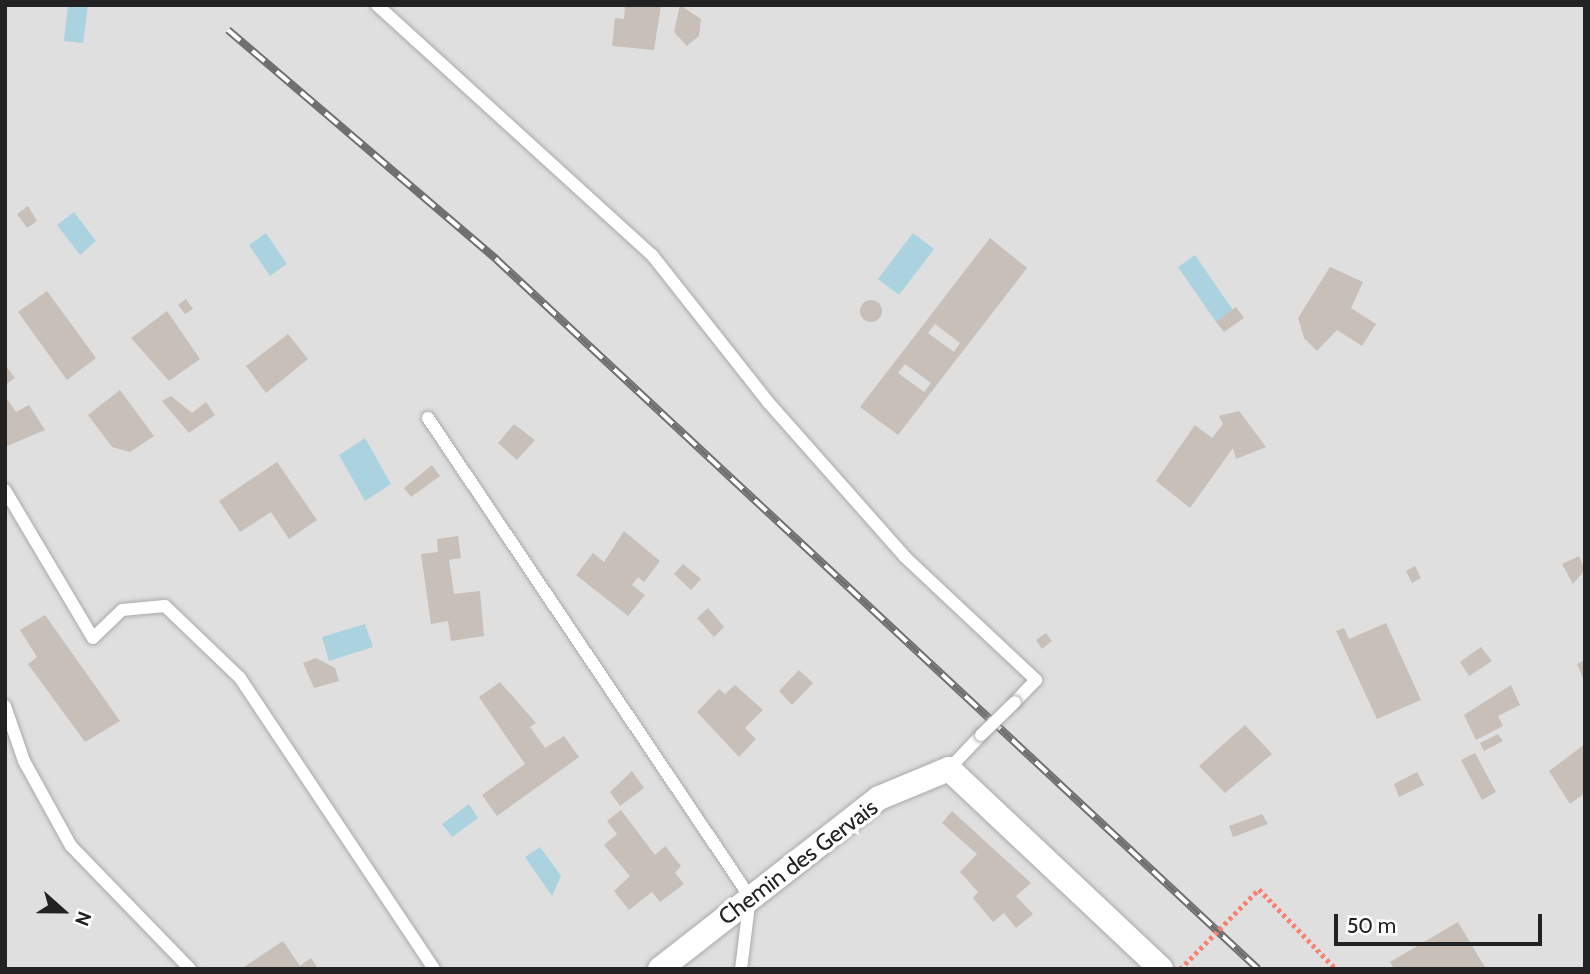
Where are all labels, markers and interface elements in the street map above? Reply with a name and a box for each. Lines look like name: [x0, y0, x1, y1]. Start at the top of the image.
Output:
street label: Chemin des Gervais: [713, 793, 883, 931]
north arrow: [28, 876, 98, 946]
scale bar: [1338, 900, 1546, 944]
text: N: [70, 908, 96, 929]
text: 50 m: [1347, 913, 1396, 938]

